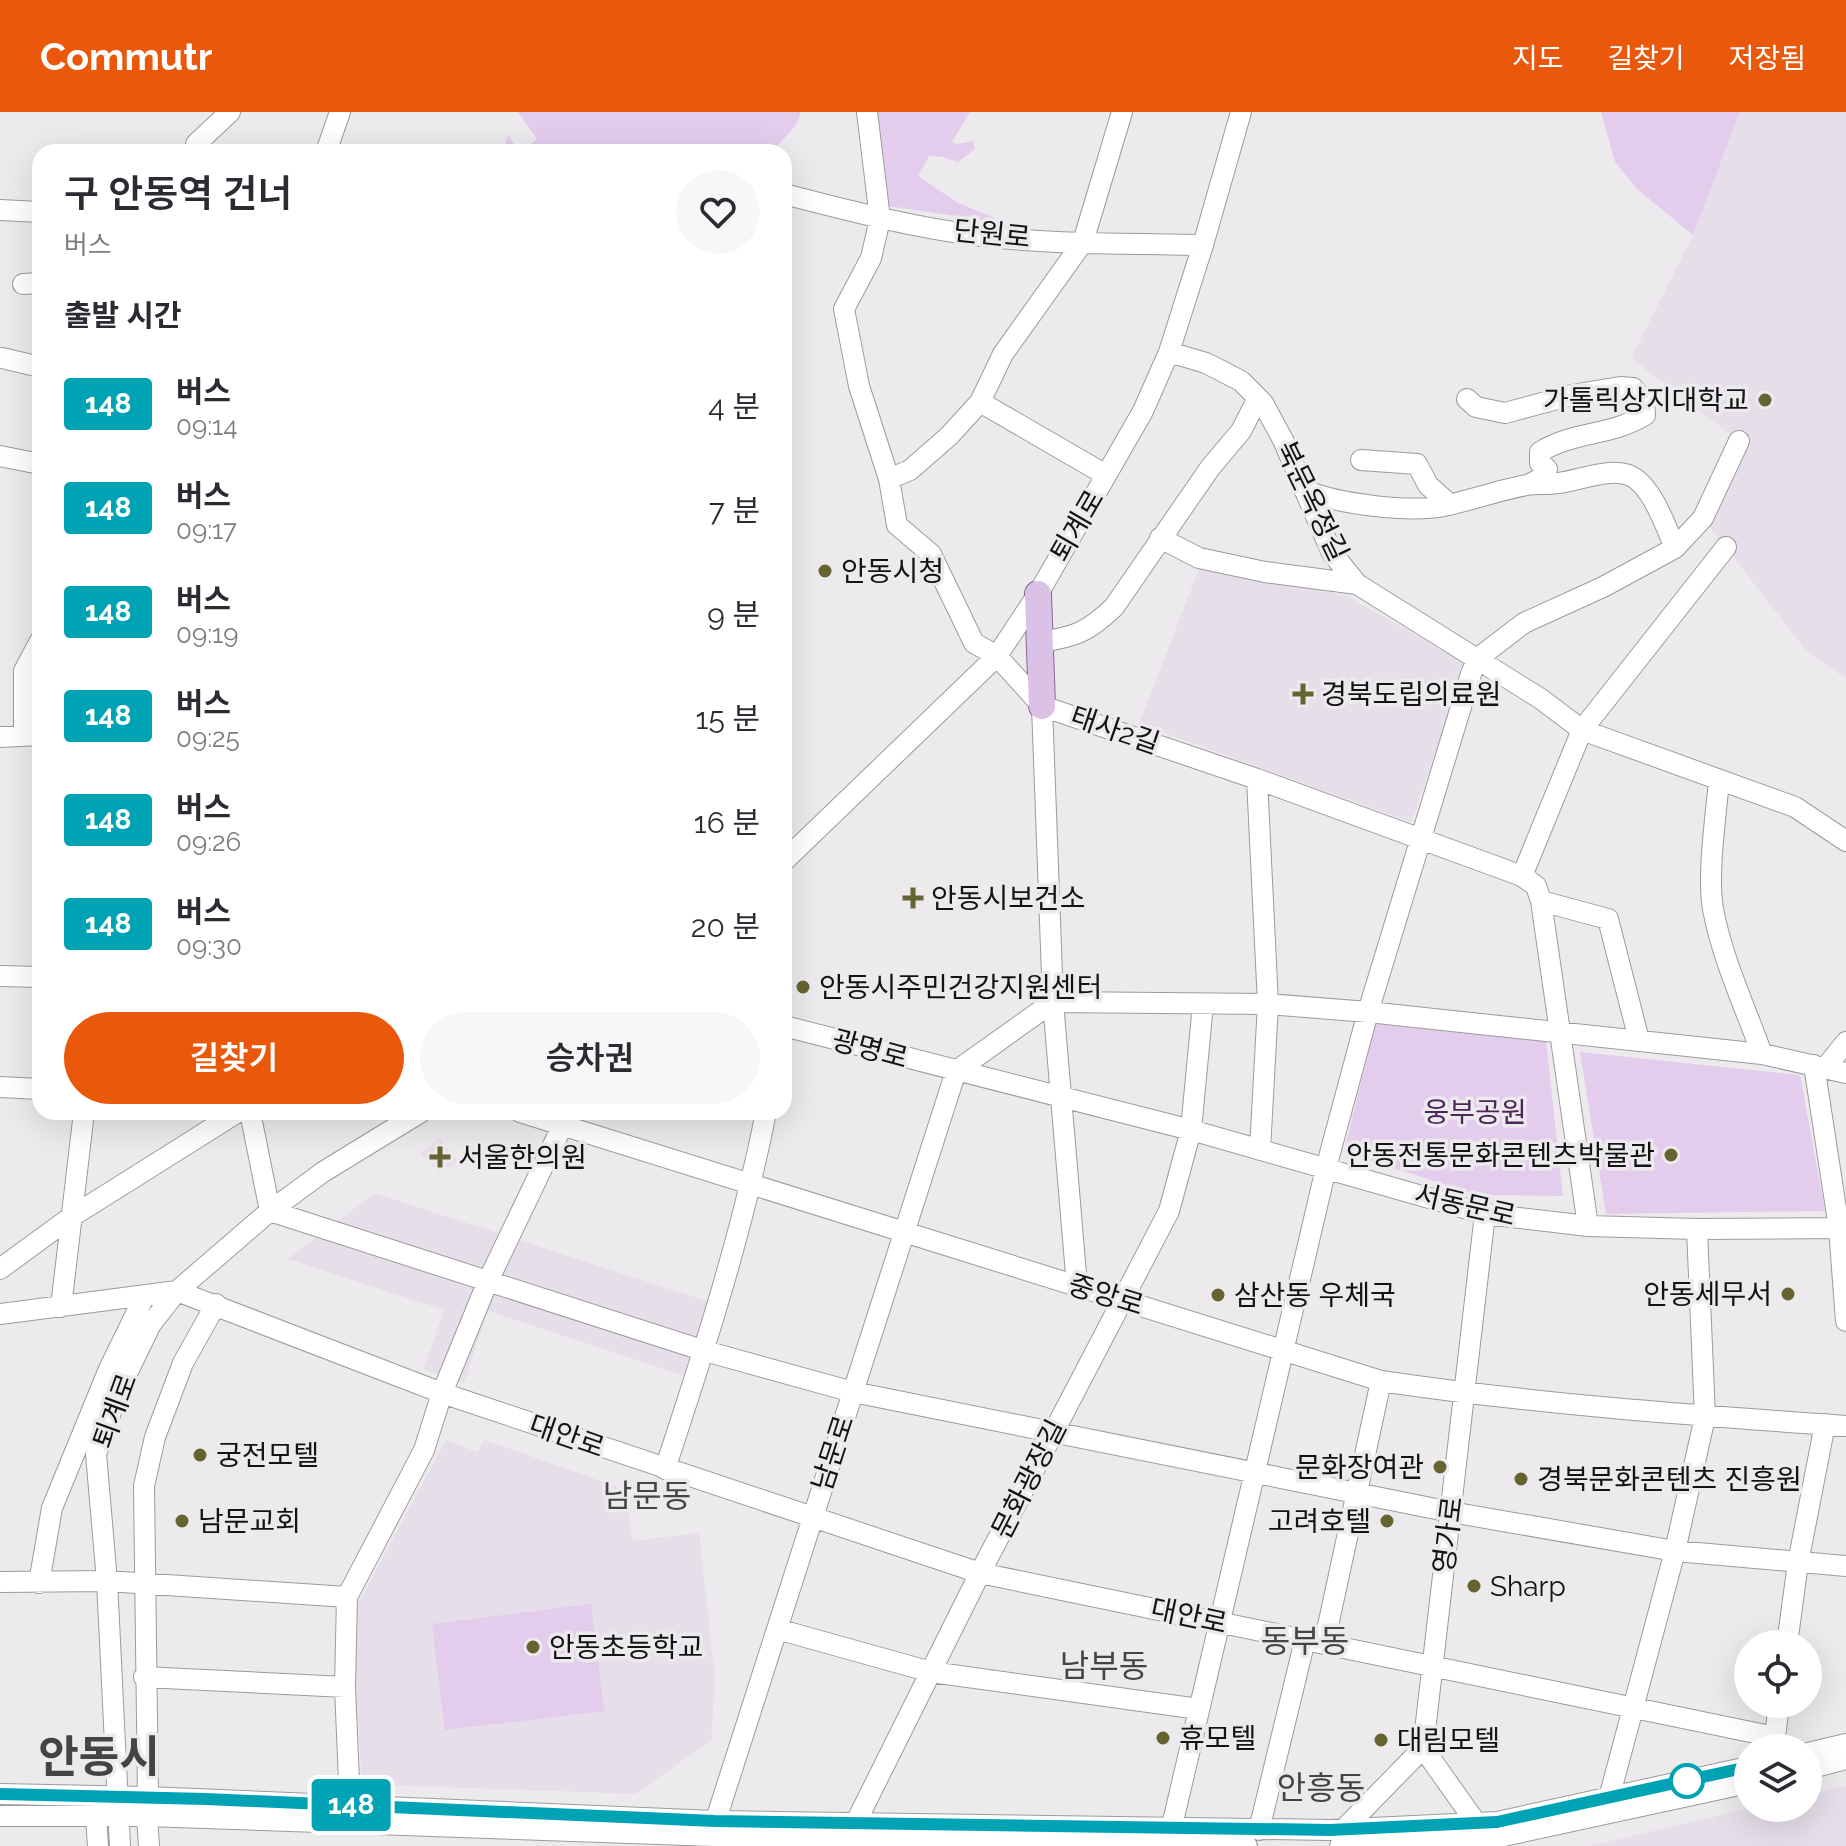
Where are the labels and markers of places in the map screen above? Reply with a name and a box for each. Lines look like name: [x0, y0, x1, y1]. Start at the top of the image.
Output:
place label: 가톨릭상지대학교: [1543, 384, 1749, 417]
marker: 가톨릭상지대학교: [1756, 391, 1774, 409]
place label: 안동시청: [841, 555, 944, 588]
marker: 안동시청: [816, 562, 834, 580]
place label: 경북도립의료원: [1321, 678, 1501, 711]
marker: 경북도립의료원: [1292, 683, 1314, 705]
place label: 안동시보건소: [931, 882, 1086, 915]
marker: 안동시보건소: [902, 887, 924, 909]
place label: 안동시주민건강지원센터: [819, 971, 1102, 1004]
marker: 안동시주민건강지원센터: [794, 978, 812, 996]
place label: 안동전통문화콘텐츠박물관: [1346, 1139, 1655, 1172]
place label: 서울한의원: [458, 1141, 587, 1174]
marker: 서울한의원: [429, 1146, 451, 1168]
marker: 안동전통문화콘텐츠박물관: [1662, 1146, 1680, 1164]
place label: 안동세무서: [1643, 1278, 1772, 1311]
place label: 삼산동 우체국: [1234, 1279, 1396, 1312]
marker: 안동세무서: [1779, 1285, 1797, 1303]
marker: 삼산동 우체국: [1209, 1286, 1227, 1304]
place label: 궁전모텔: [216, 1439, 319, 1472]
marker: 궁전모텔: [191, 1446, 209, 1464]
place label: 문화장여관: [1295, 1451, 1424, 1484]
marker: 문화장여관: [1431, 1458, 1449, 1476]
place label: 경북문화콘텐츠 진흥원: [1537, 1463, 1802, 1496]
marker: 경북문화콘텐츠 진흥원: [1512, 1470, 1530, 1488]
place label: 남문교회: [198, 1505, 301, 1538]
place label: 고려호텔: [1268, 1505, 1371, 1538]
marker: 남문교회: [173, 1512, 191, 1530]
marker: 고려호텔: [1378, 1512, 1396, 1530]
place label: Sharp: [1490, 1570, 1566, 1603]
marker: Sharp: [1465, 1577, 1483, 1595]
place label: 안동초등학교: [549, 1631, 704, 1664]
marker: 안동초등학교: [524, 1638, 542, 1656]
place label: 휴모텔: [1179, 1722, 1256, 1755]
place label: 대림모텔: [1397, 1724, 1500, 1757]
marker: 휴모텔: [1154, 1729, 1172, 1747]
marker: 대림모텔: [1372, 1731, 1390, 1749]
unlabelled marker: [1670, 1764, 1704, 1798]

